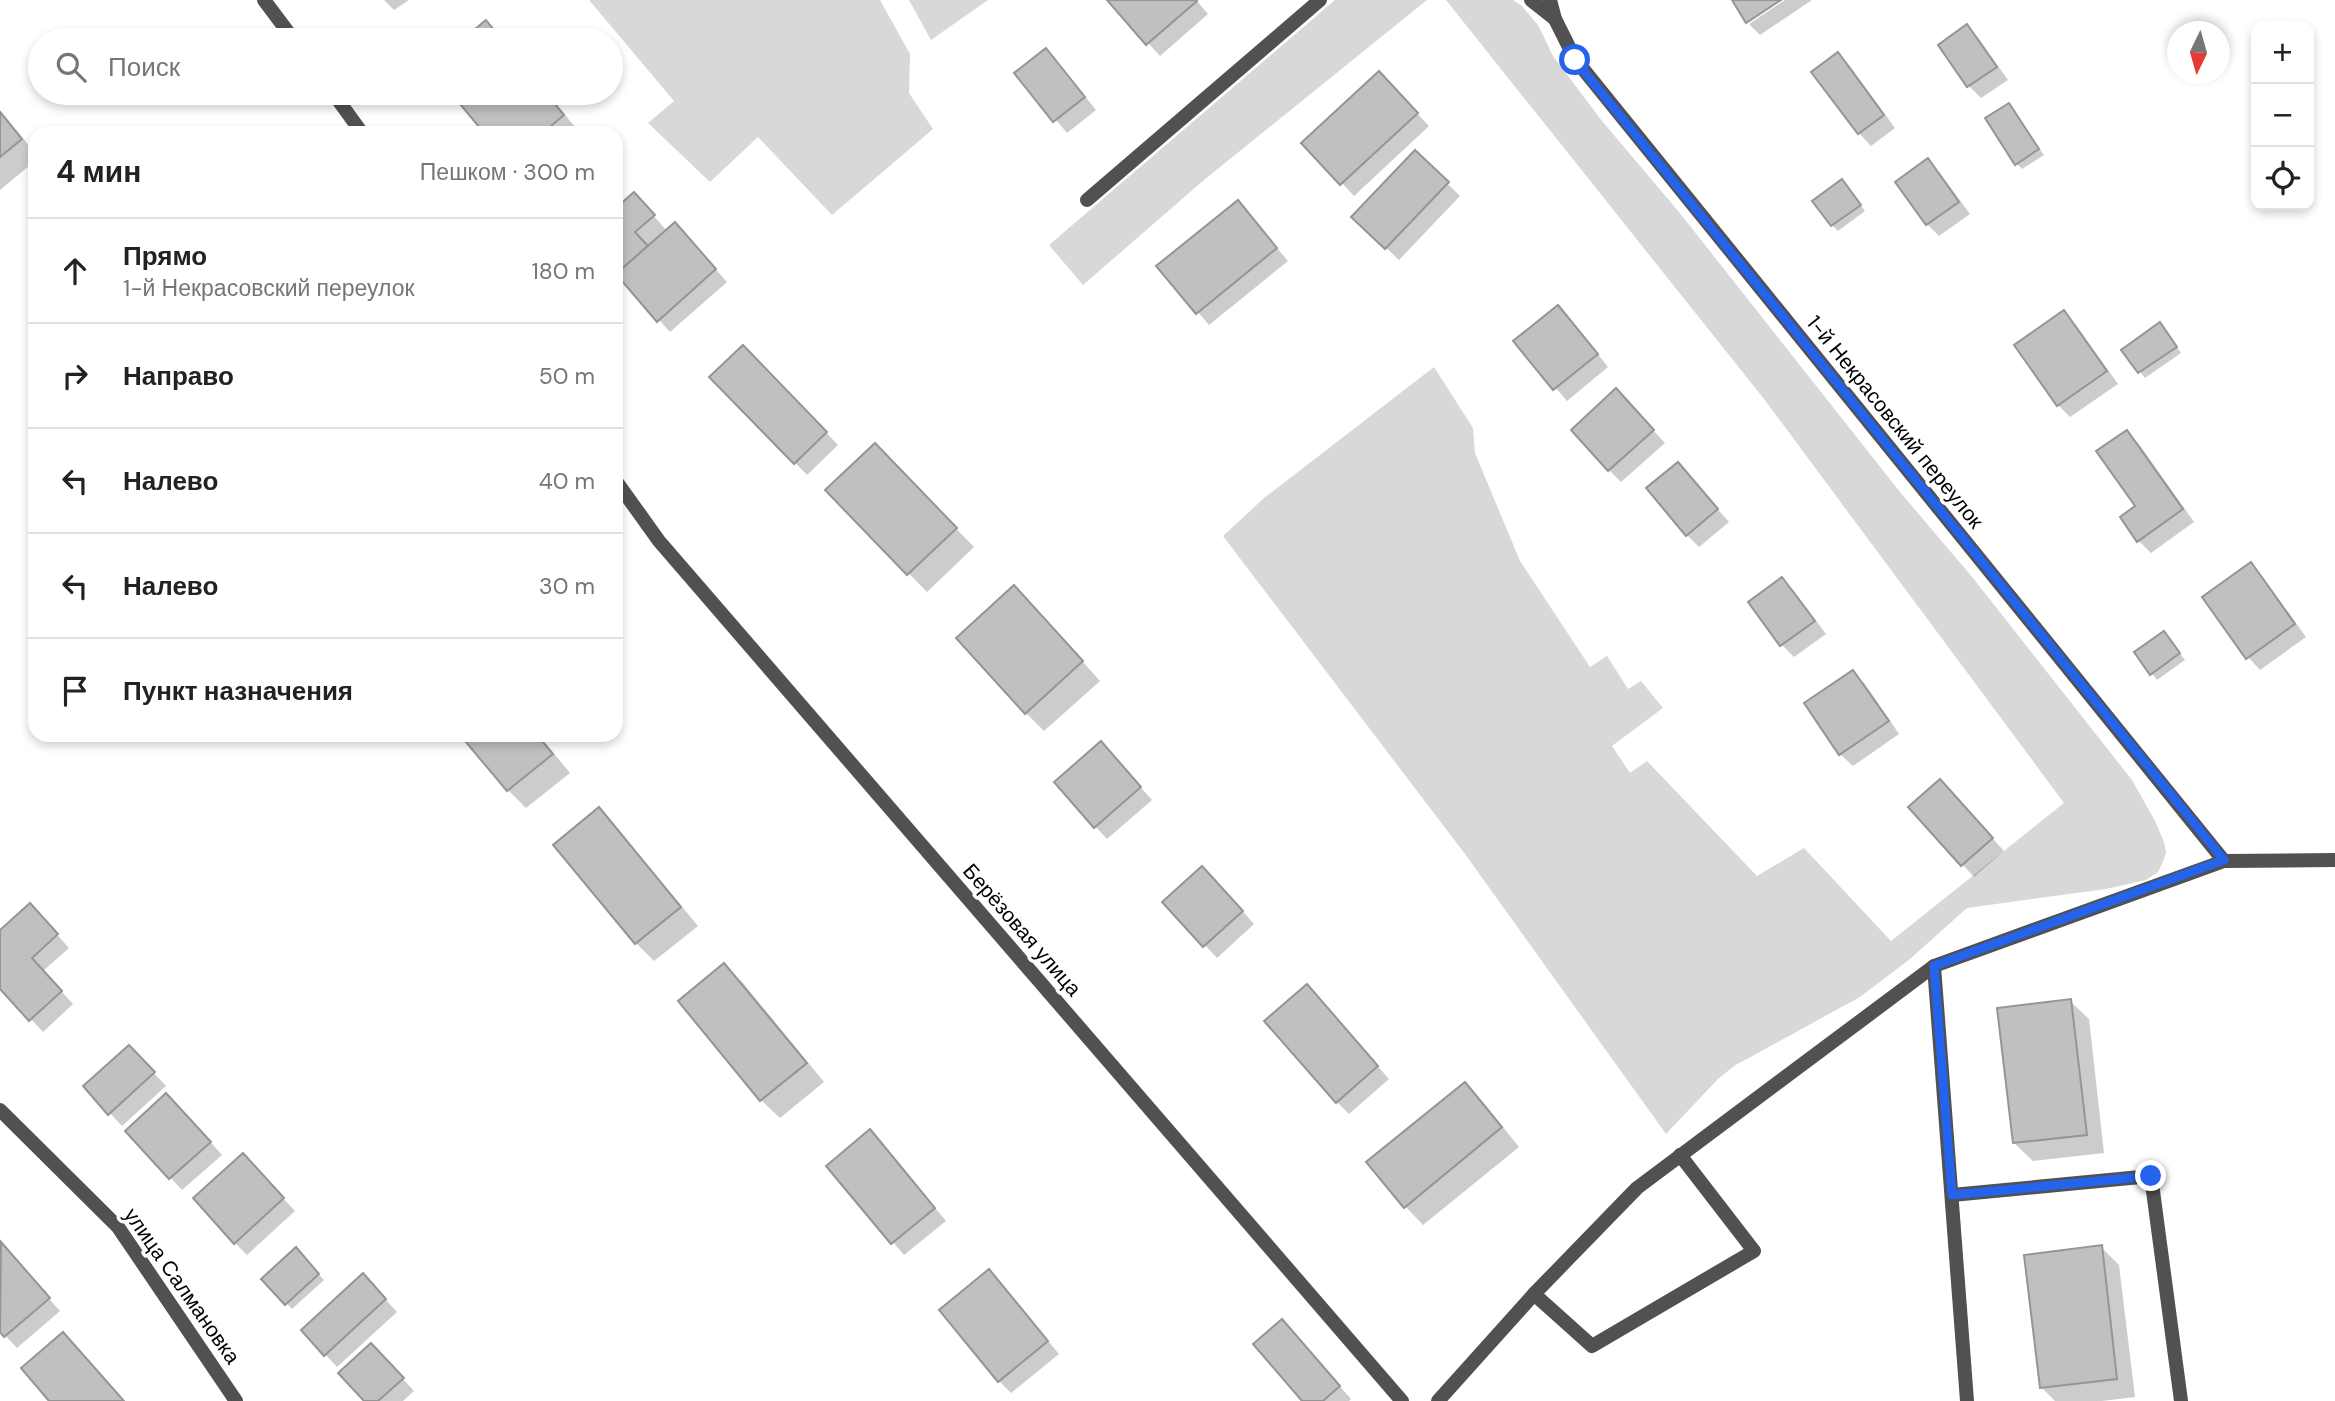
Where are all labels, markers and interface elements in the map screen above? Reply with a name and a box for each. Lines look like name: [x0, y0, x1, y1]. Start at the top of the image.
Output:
north arrow: [2167, 21, 2230, 84]
map controls: [2251, 21, 2314, 210]
button: +: [2251, 21, 2314, 84]
search box: [28, 28, 623, 105]
route start: [1559, 44, 1590, 75]
icon: search: [52, 48, 90, 86]
text: Поиск: [108, 50, 180, 84]
button: −: [2251, 84, 2314, 147]
button: locate: [2251, 147, 2314, 210]
text: 4 мин: [56, 152, 141, 191]
text: Пешком · 300 m: [420, 157, 595, 187]
text: Прямо: [123, 239, 207, 273]
icon: ahead: [56, 252, 94, 290]
text: 180 m: [531, 256, 595, 286]
text: 1-й Некрасовский переулок: [123, 273, 415, 303]
street label: 1-й Некрасовский переулок: [1800, 310, 1990, 535]
icon: right: [56, 357, 94, 395]
text: Направо: [123, 359, 234, 393]
text: 50 m: [539, 361, 595, 391]
icon: left: [56, 462, 94, 500]
text: Налево: [123, 464, 218, 498]
text: 40 m: [539, 466, 595, 496]
icon: left: [56, 567, 94, 605]
text: Налево: [123, 569, 218, 603]
text: 30 m: [539, 571, 595, 601]
icon: arrive: [56, 672, 94, 710]
text: Пункт назначения: [123, 674, 353, 708]
street label: Берёзовая улица: [957, 858, 1088, 1003]
route end: [2135, 1160, 2166, 1191]
street label: улица Салмановка: [118, 1202, 247, 1370]

